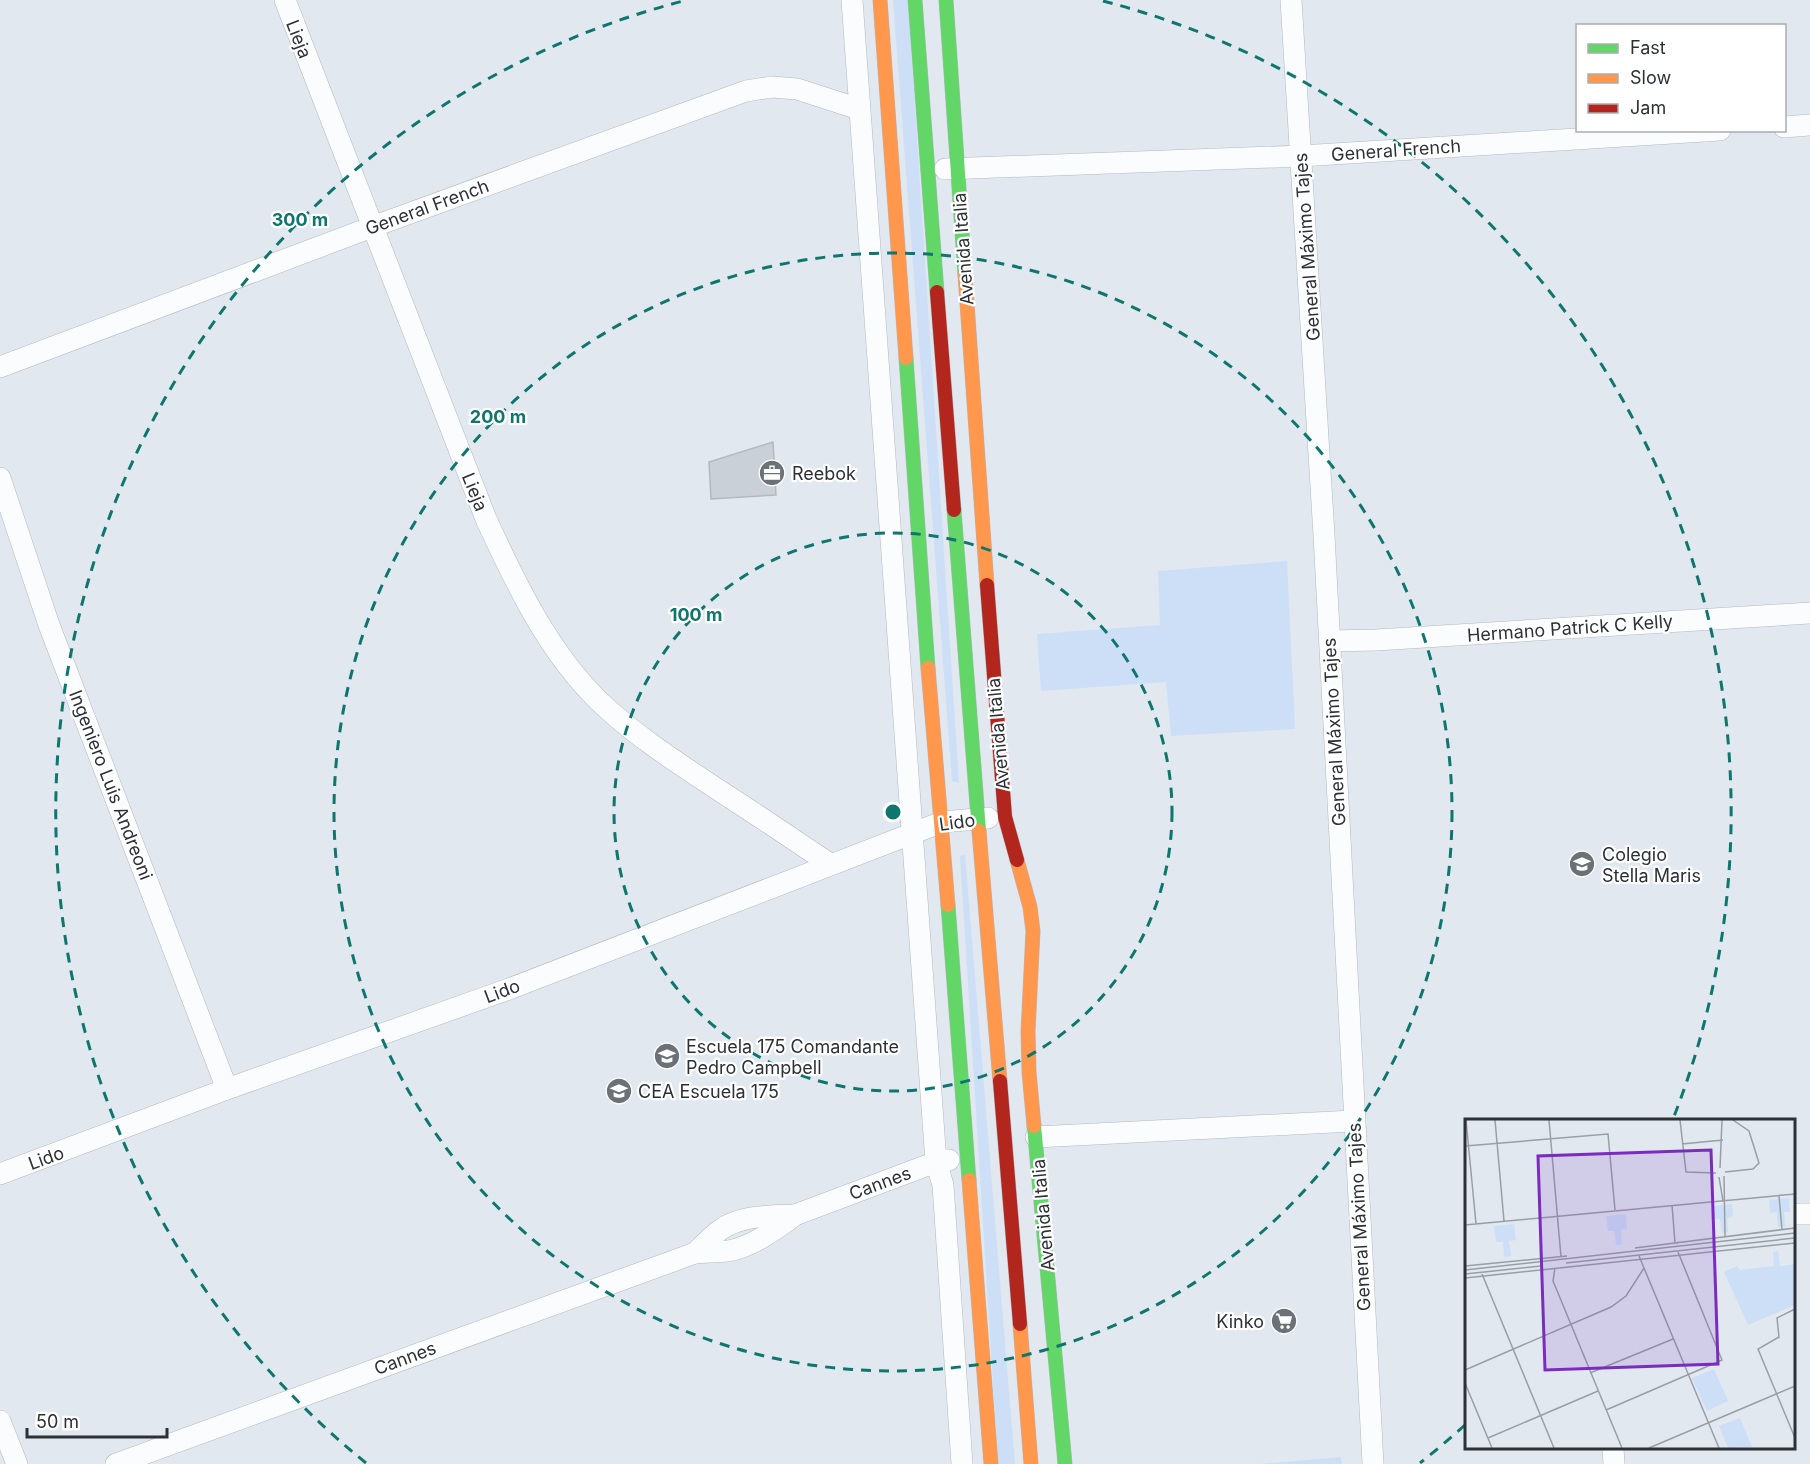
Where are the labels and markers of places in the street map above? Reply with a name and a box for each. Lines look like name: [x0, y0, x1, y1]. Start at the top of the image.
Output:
office icon: Reebok: [757, 458, 787, 488]
place label: Reebok: [792, 463, 856, 484]
centre of rings: [883, 802, 903, 822]
place label: Colegio Stella Maris: [1602, 844, 1701, 886]
school or university icon: Colegio Stella Maris: [1567, 849, 1597, 879]
place label: Escuela 175 Comandante Pedro Campbell: [686, 1036, 899, 1078]
school or university icon: Escuela 175 Comandante Pedro Campbell: [652, 1041, 682, 1071]
school or university icon: CEA Escuela 175: [604, 1076, 634, 1106]
place label: CEA Escuela 175: [638, 1081, 779, 1102]
supermarket icon: Kinko: [1269, 1306, 1299, 1336]
place label: Kinko: [1216, 1311, 1264, 1332]

